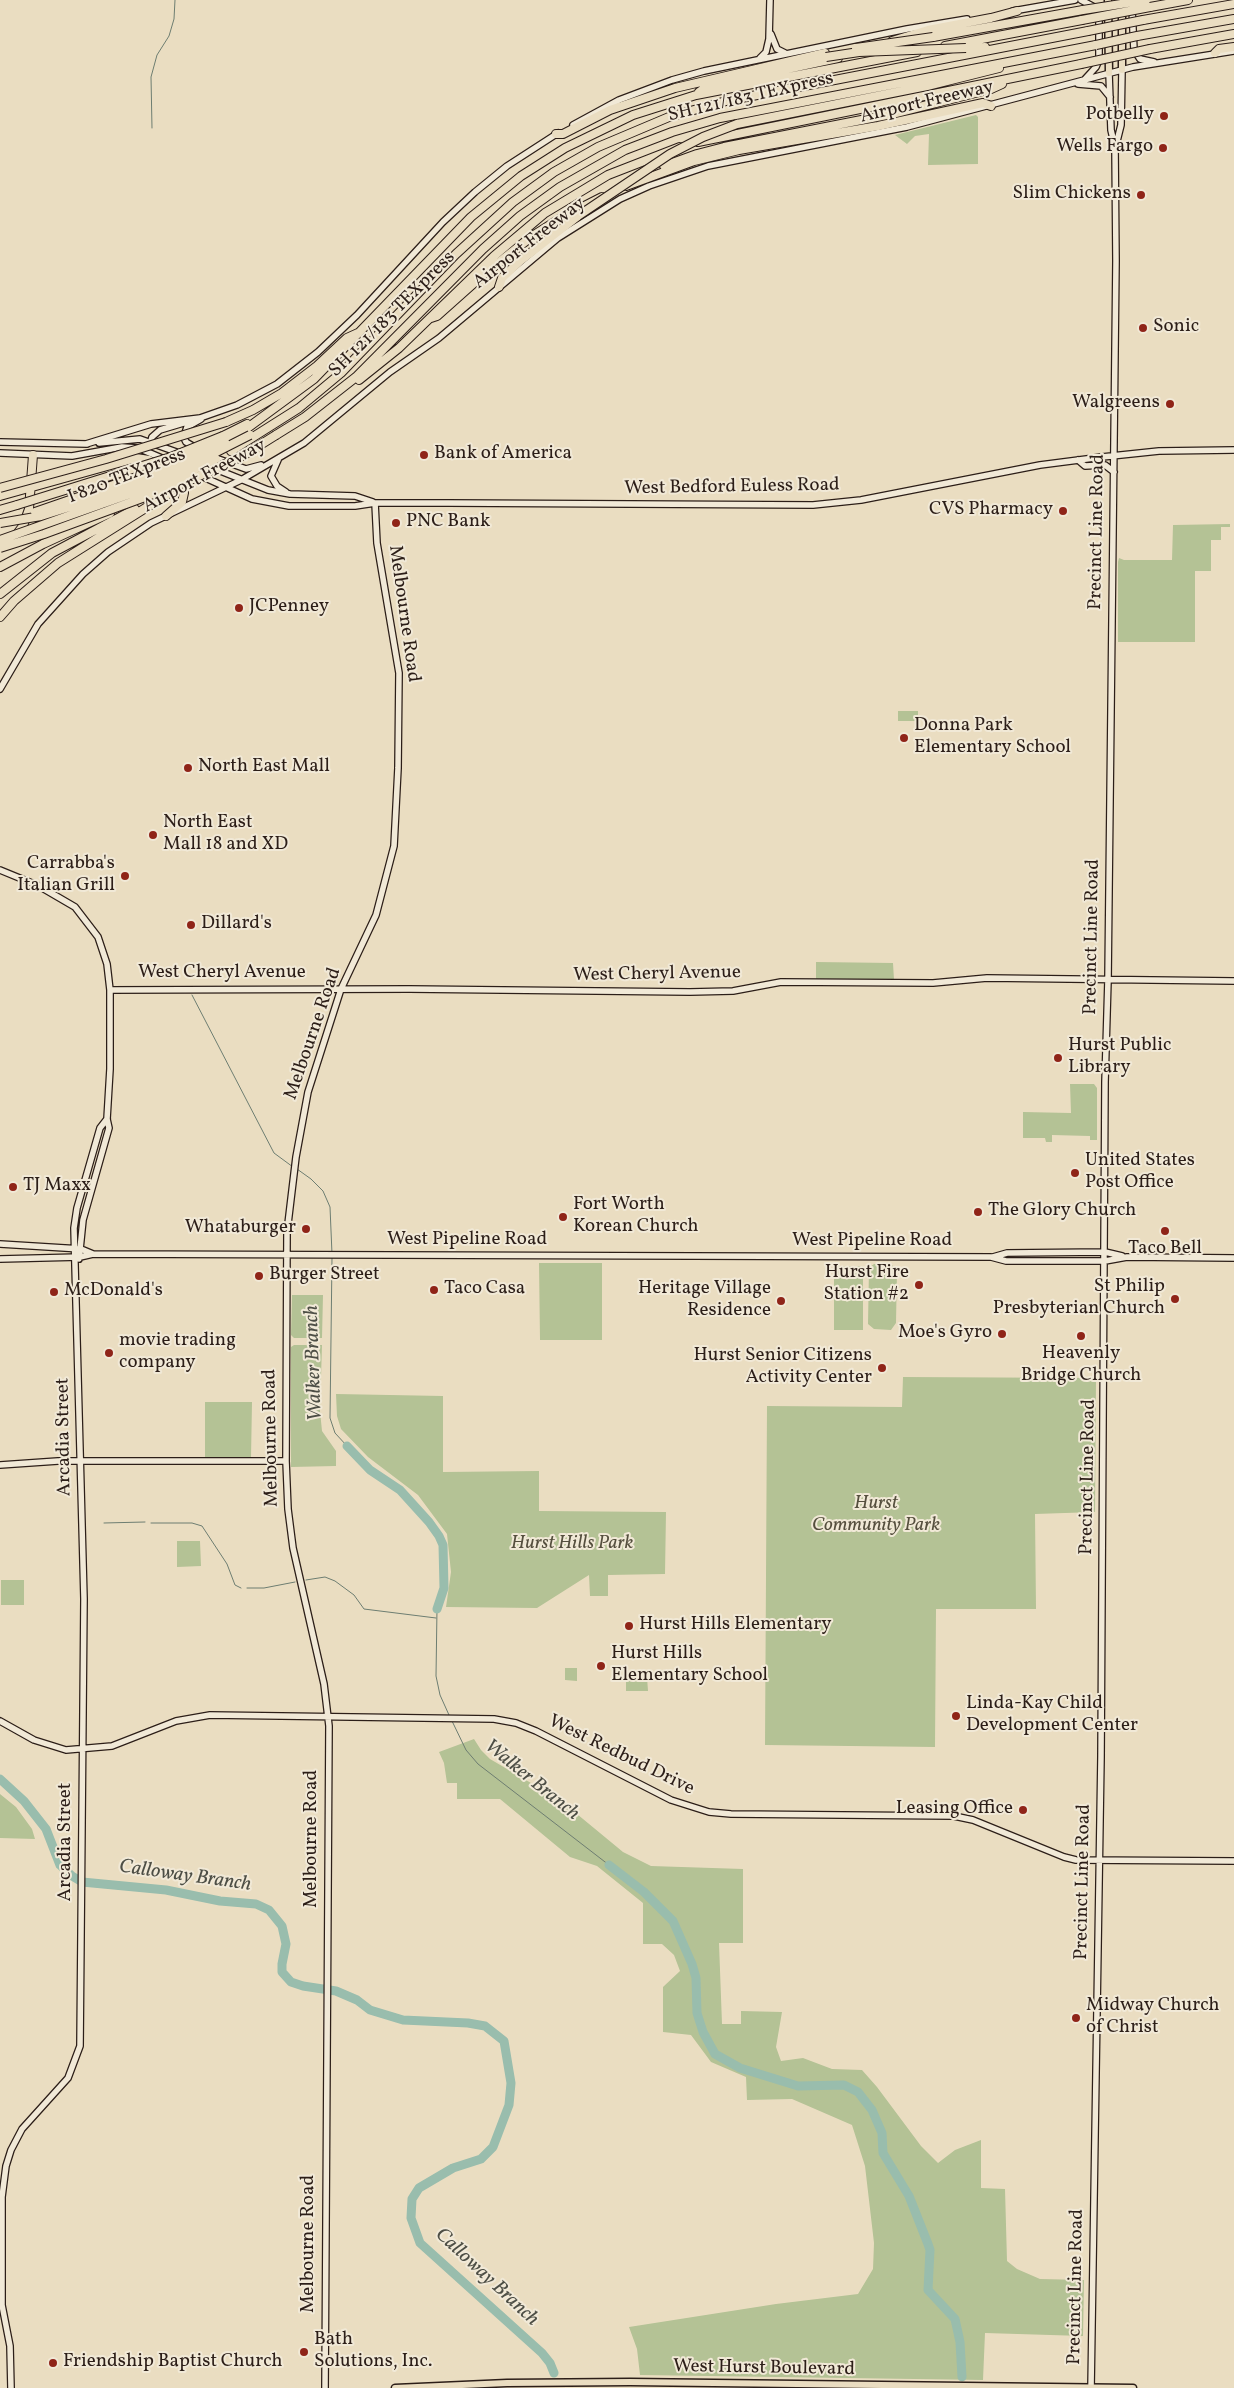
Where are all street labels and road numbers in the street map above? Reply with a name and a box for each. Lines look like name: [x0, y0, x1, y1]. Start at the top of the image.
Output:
street label: SH 121/183 TEXpress: [666, 68, 836, 128]
street label: Airport Freeway: [858, 77, 996, 129]
street label: Airport Freeway: [469, 193, 591, 295]
street label: SH 121/183 TEXpress: [325, 247, 461, 383]
street label: Airport Freeway: [140, 435, 270, 519]
street label: I 820 TEXpress: [65, 444, 189, 510]
street label: Precinct Line Road: [1085, 454, 1111, 610]
street label: West Bedford Euless Road: [624, 475, 840, 501]
street label: Melbourne Road: [382, 544, 424, 684]
street label: Precinct Line Road: [1080, 859, 1106, 1015]
street label: West Cheryl Avenue: [573, 962, 741, 988]
street label: West Cheryl Avenue: [138, 963, 306, 985]
street label: Melbourne Road: [281, 965, 347, 1103]
street label: West Pipeline Road: [387, 1230, 547, 1252]
street label: West Pipeline Road: [792, 1231, 952, 1253]
street label: Melbourne Road: [259, 1369, 285, 1507]
street label: Arcadia Street: [53, 1377, 77, 1497]
street label: Precinct Line Road: [1076, 1399, 1102, 1555]
street label: West Redbud Drive: [544, 1711, 698, 1801]
street label: Melbourne Road: [302, 1770, 324, 1908]
street label: Arcadia Street: [56, 1783, 78, 1901]
street label: Precinct Line Road: [1071, 1804, 1097, 1960]
street label: Melbourne Road: [299, 2175, 321, 2313]
street label: Precinct Line Road: [1064, 2209, 1090, 2365]
street label: West Hurst Boulevard: [673, 2356, 855, 2382]

